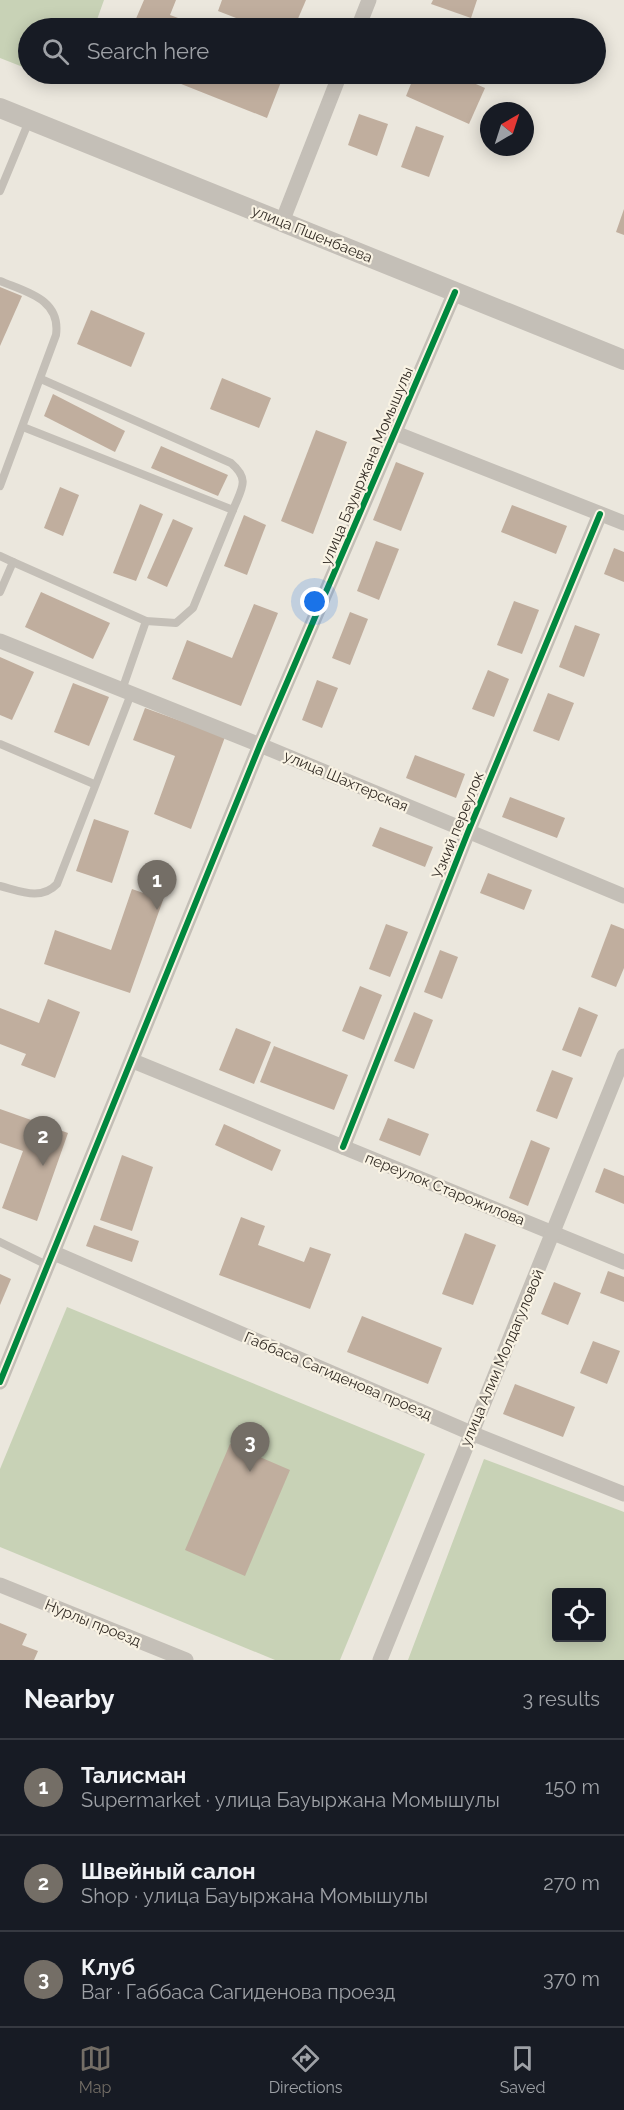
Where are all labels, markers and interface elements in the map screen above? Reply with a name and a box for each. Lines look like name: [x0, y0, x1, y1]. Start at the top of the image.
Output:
search box: [18, 18, 606, 84]
icon: search: [39, 35, 72, 68]
text: Search here: [87, 38, 209, 64]
north arrow: [480, 102, 534, 156]
street label: улица Пшенбаева: [249, 202, 375, 266]
street label: улица Бауыржана Момышулы: [317, 364, 417, 568]
your location: [300, 587, 329, 616]
street label: улица Шахтерская: [281, 747, 411, 815]
street label: Узкий переулок: [428, 769, 488, 881]
pin: 1: [138, 860, 176, 910]
pin: 2: [24, 1116, 63, 1166]
street label: переулок Старожилова: [363, 1149, 527, 1229]
street label: улица Алии Молдагуловой: [456, 1267, 548, 1449]
street label: Габбаса Сагиденова проезд: [241, 1328, 435, 1424]
pin: 3: [230, 1422, 270, 1472]
map controls: [552, 1588, 606, 1642]
button: locate: [552, 1588, 606, 1642]
street label: Нурлы проезд: [42, 1596, 144, 1651]
text: Nearby: [24, 1684, 114, 1714]
text: 3 results: [522, 1687, 600, 1711]
text: Талисман: [81, 1762, 186, 1788]
text: 1: [39, 1775, 48, 1799]
text: 150 m: [545, 1775, 600, 1799]
text: Supermarket · улица Бауыржана Момышулы: [81, 1788, 500, 1812]
text: Швейный салон: [81, 1858, 256, 1884]
text: 2: [38, 1871, 49, 1895]
text: 270 m: [543, 1871, 600, 1895]
text: Shop · улица Бауыржана Момышулы: [81, 1884, 428, 1908]
text: Клуб: [81, 1954, 135, 1980]
text: 3: [38, 1967, 49, 1991]
text: 370 m: [543, 1967, 600, 1991]
text: Bar · Габбаса Сагиденова проезд: [81, 1980, 395, 2004]
tab: Map: [79, 2042, 112, 2097]
tab: Directions: [269, 2042, 343, 2097]
tab: Saved: [500, 2042, 545, 2097]

